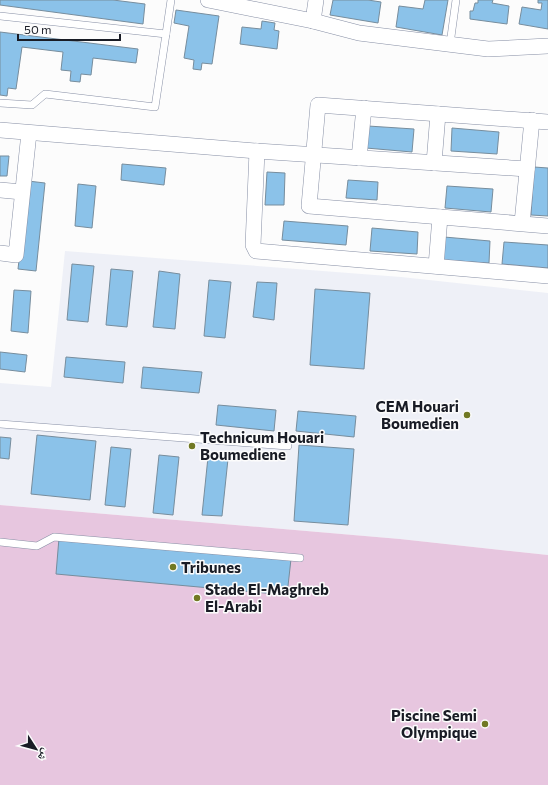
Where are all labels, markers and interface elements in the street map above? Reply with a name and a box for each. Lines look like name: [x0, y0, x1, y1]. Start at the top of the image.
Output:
scale bar: [18, 16, 120, 42]
text: 50 m: [24, 22, 52, 36]
place label: CEM Houari Boumedien: [375, 397, 459, 432]
marker: CEM Houari Boumedien: [462, 410, 472, 420]
place label: Technicum Houari Boumediene: [200, 428, 324, 463]
marker: Technicum Houari Boumediene: [187, 441, 197, 451]
place label: Tribunes: [181, 558, 241, 576]
marker: Tribunes: [168, 562, 178, 572]
place label: Stade El-Maghreb El-Arabi: [205, 580, 329, 615]
marker: Stade El-Maghreb El-Arabi: [192, 593, 202, 603]
place label: Piscine Semi Olympique: [391, 706, 477, 741]
marker: Piscine Semi Olympique: [480, 719, 490, 729]
north arrow: [16, 729, 56, 769]
text: ش: [34, 745, 53, 764]

